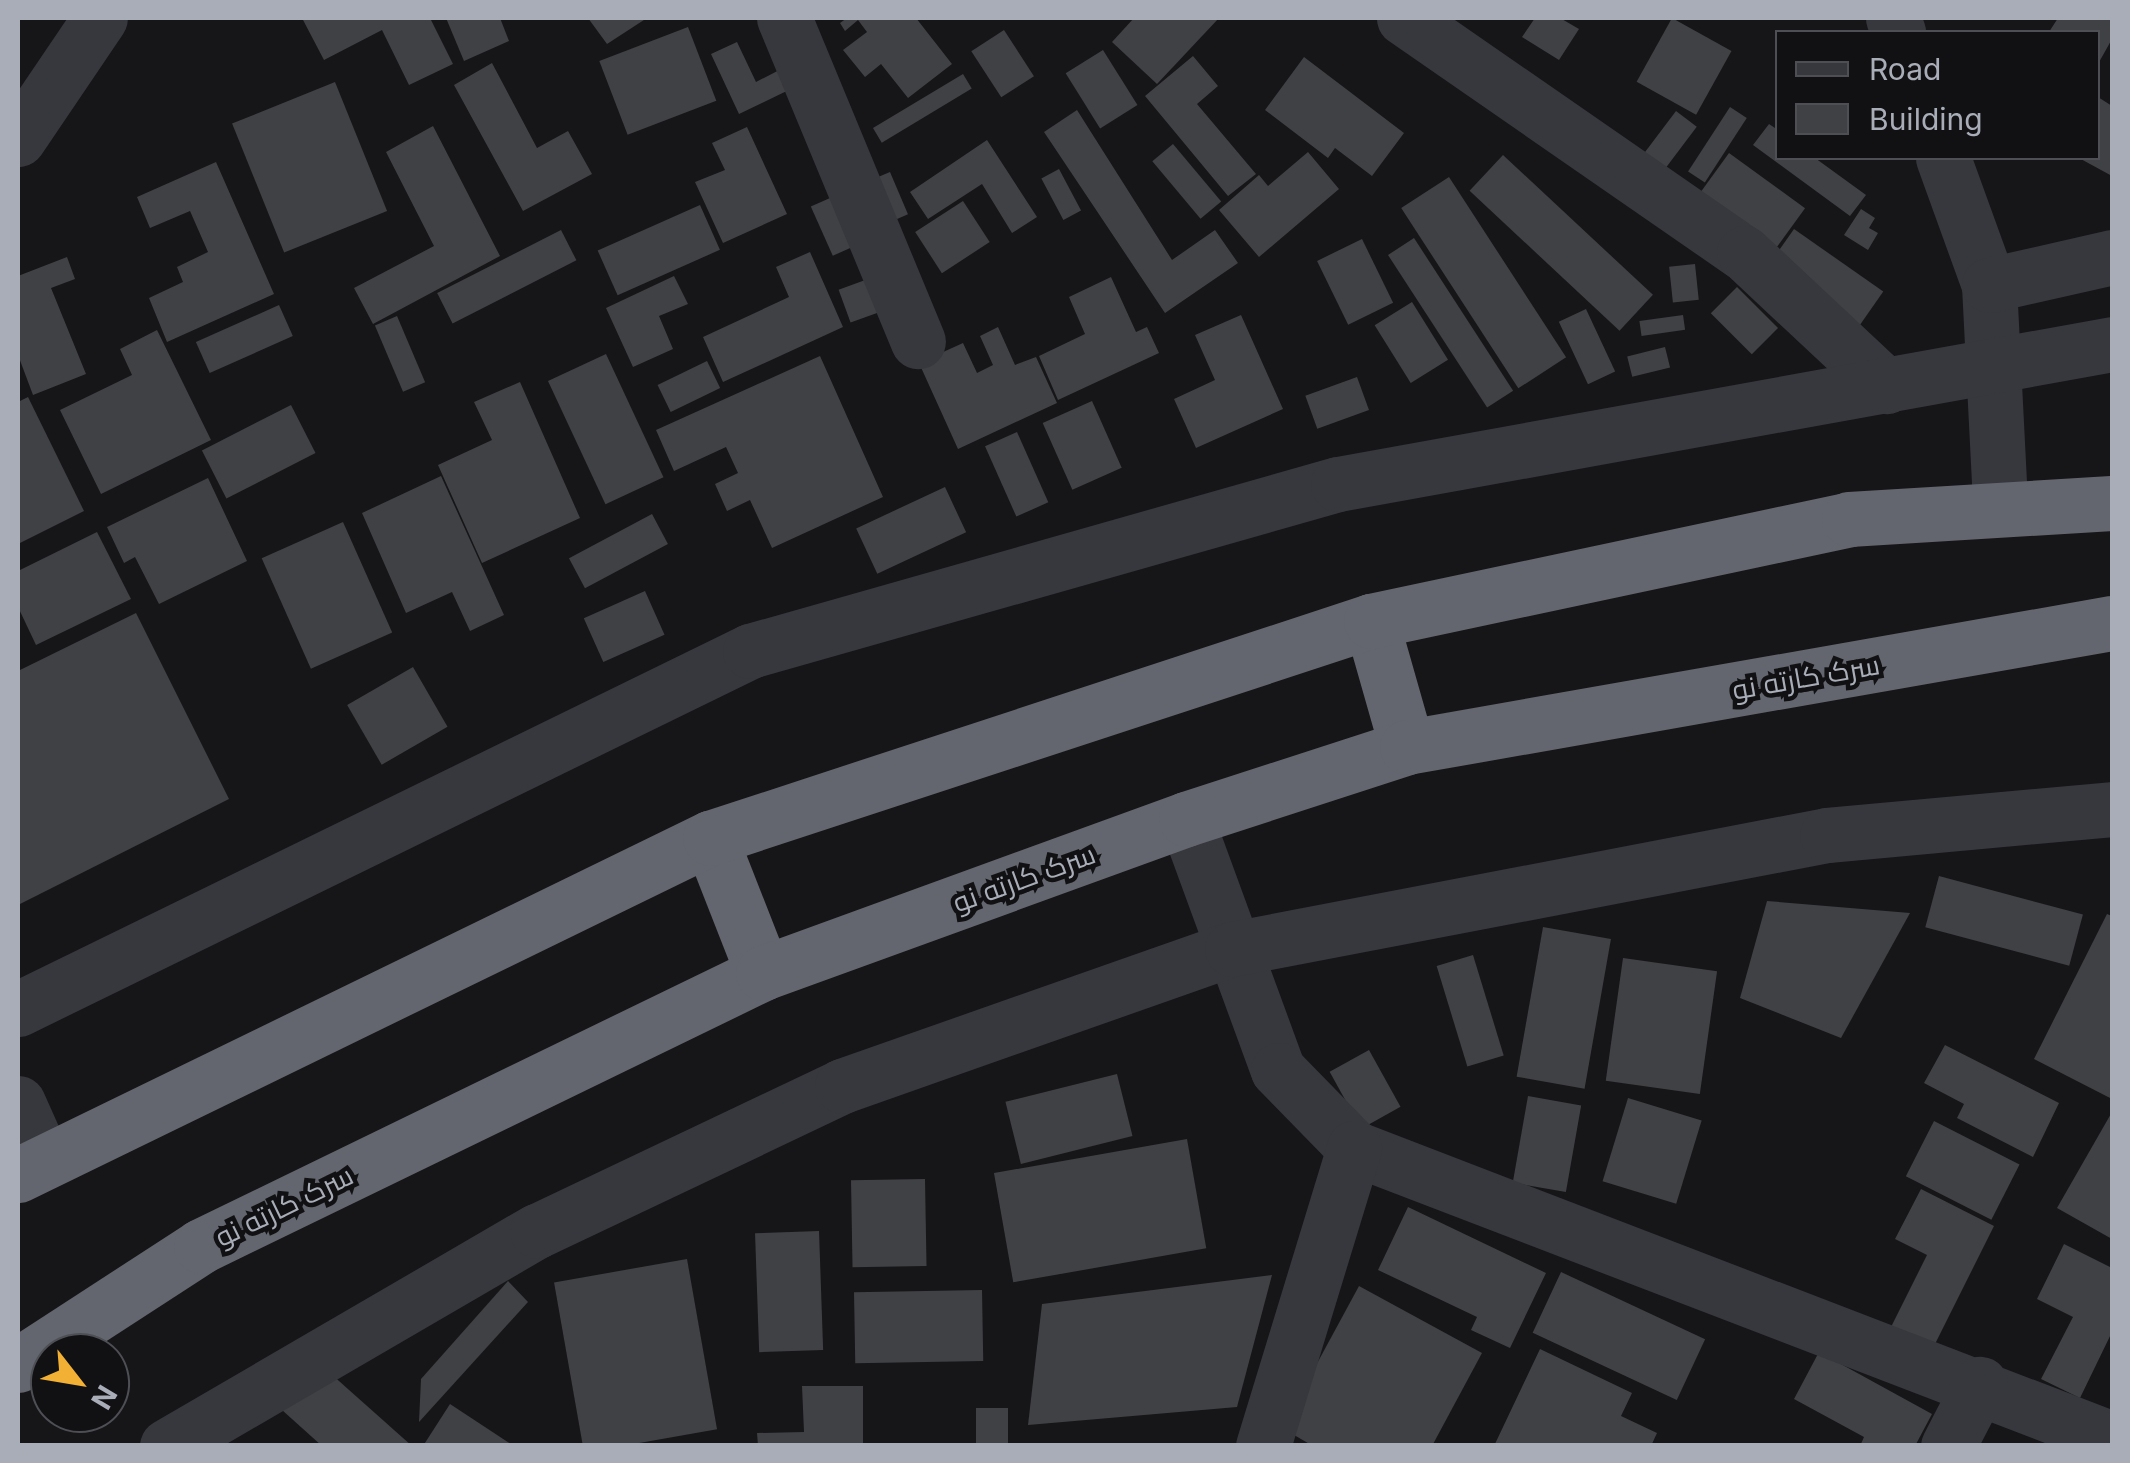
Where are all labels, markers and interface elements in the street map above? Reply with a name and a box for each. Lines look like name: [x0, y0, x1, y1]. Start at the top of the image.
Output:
legend: [1775, 30, 2100, 160]
text: Road: [1869, 51, 1941, 87]
text: Building: [1869, 101, 1983, 137]
street label: سرک کارته نو: [1730, 647, 1882, 707]
street label: سرک کارته نو: [948, 837, 1100, 919]
street label: سرک کارته نو: [210, 1158, 358, 1254]
north arrow: [30, 1333, 130, 1433]
text: N: [84, 1380, 124, 1415]

